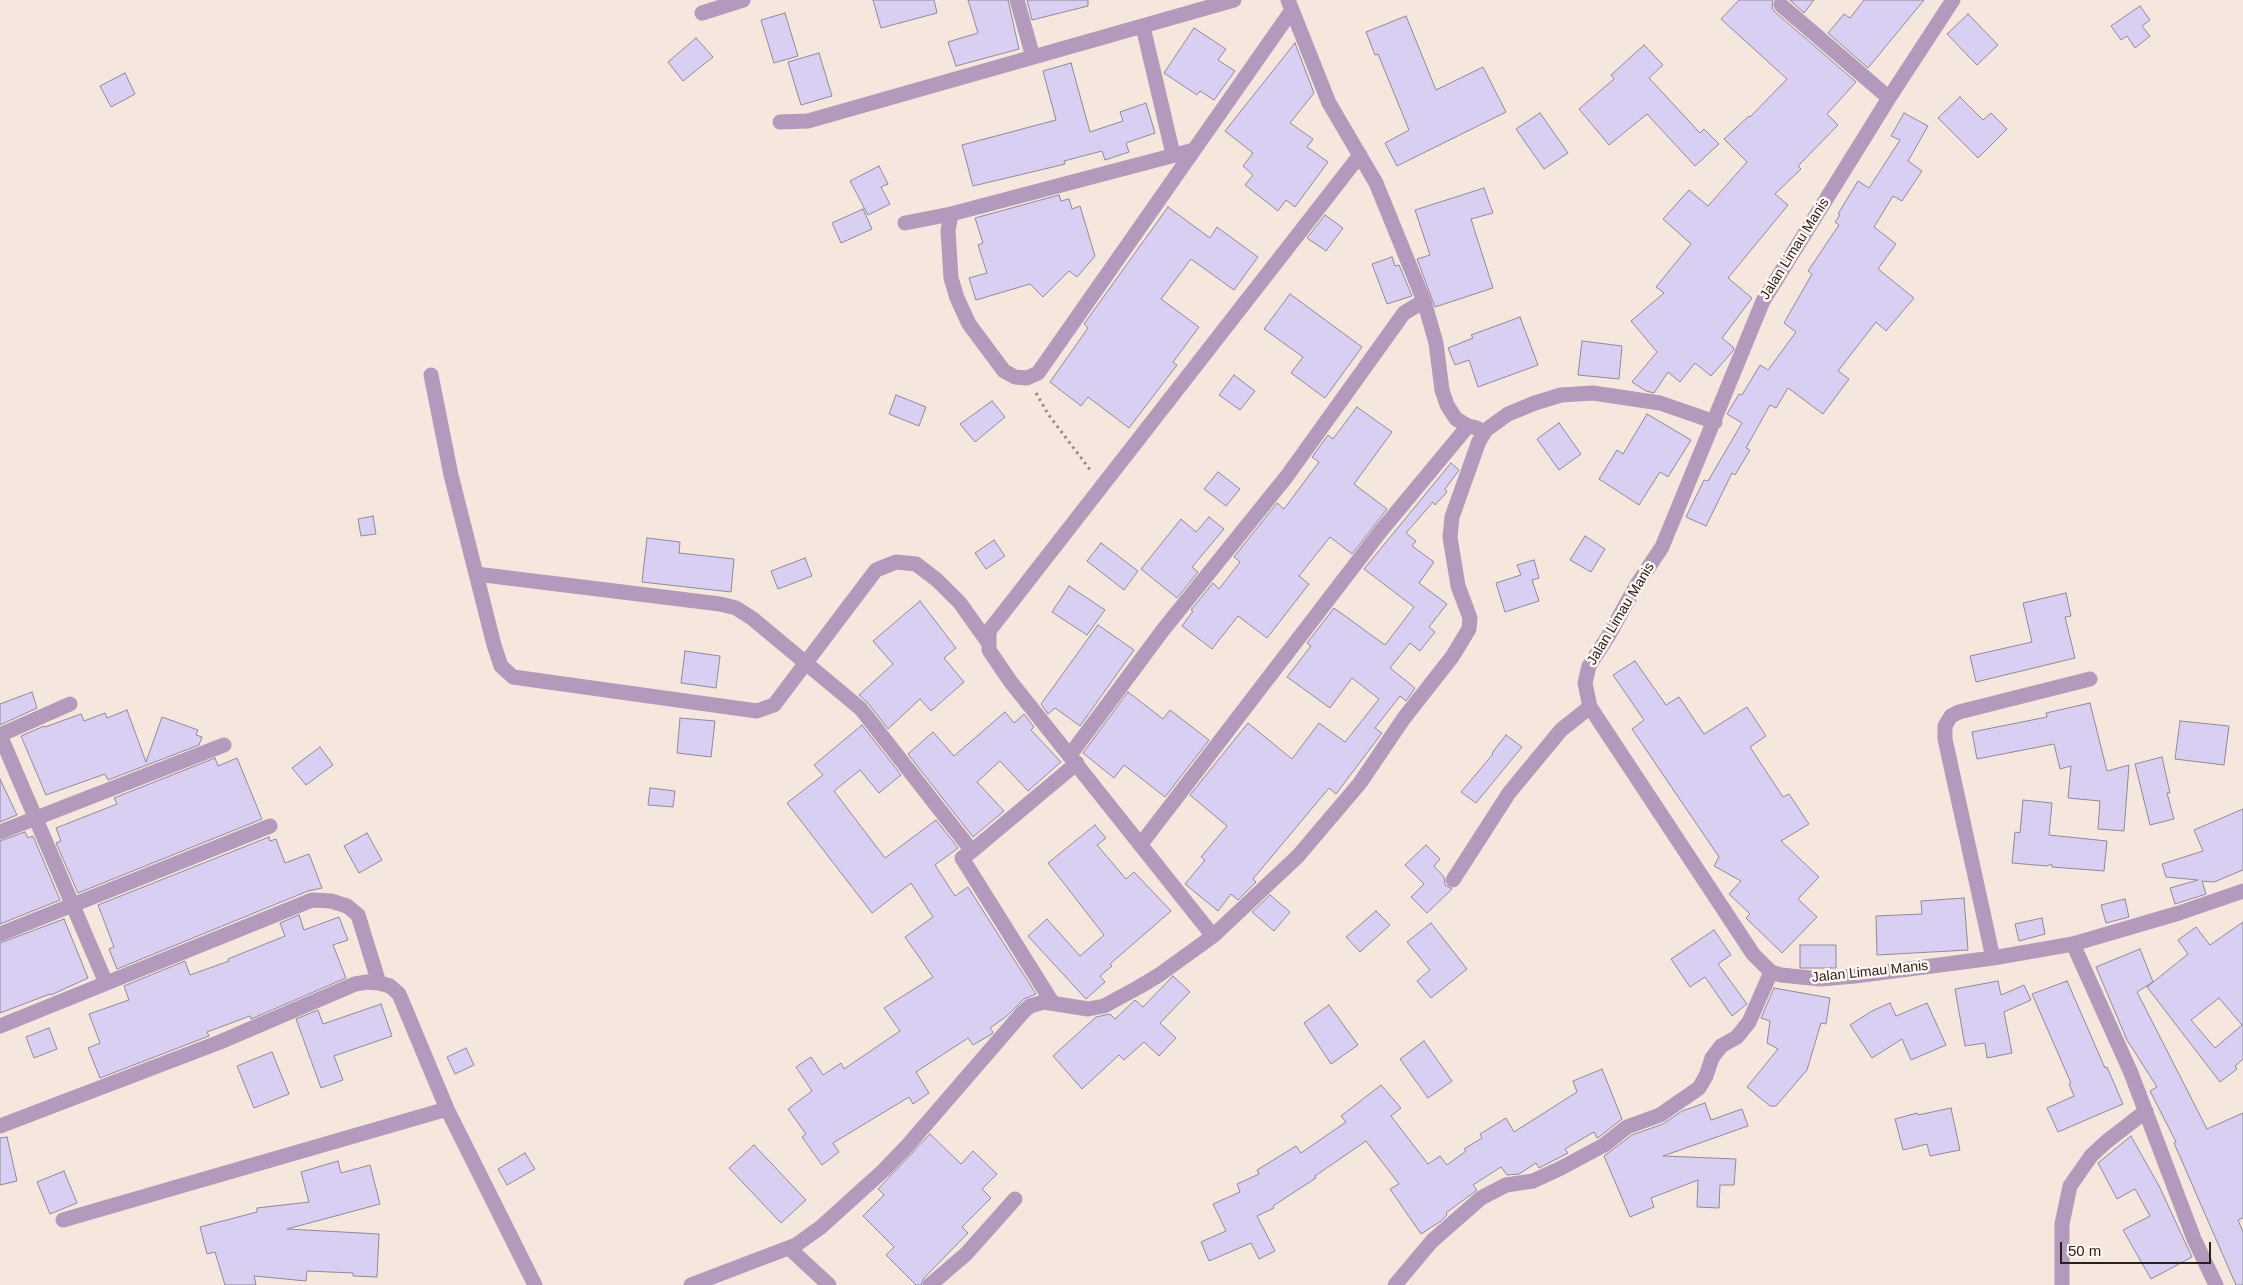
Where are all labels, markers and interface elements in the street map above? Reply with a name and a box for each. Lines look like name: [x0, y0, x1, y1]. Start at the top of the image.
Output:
street label: Jalan Limau Manis: [1757, 195, 1833, 303]
street label: Jalan Limau Manis: [1584, 560, 1658, 668]
street label: Jalan Limau Manis: [1811, 958, 1929, 986]
scale bar: [2063, 1232, 2214, 1264]
text: 50 m: [2068, 1242, 2101, 1259]

